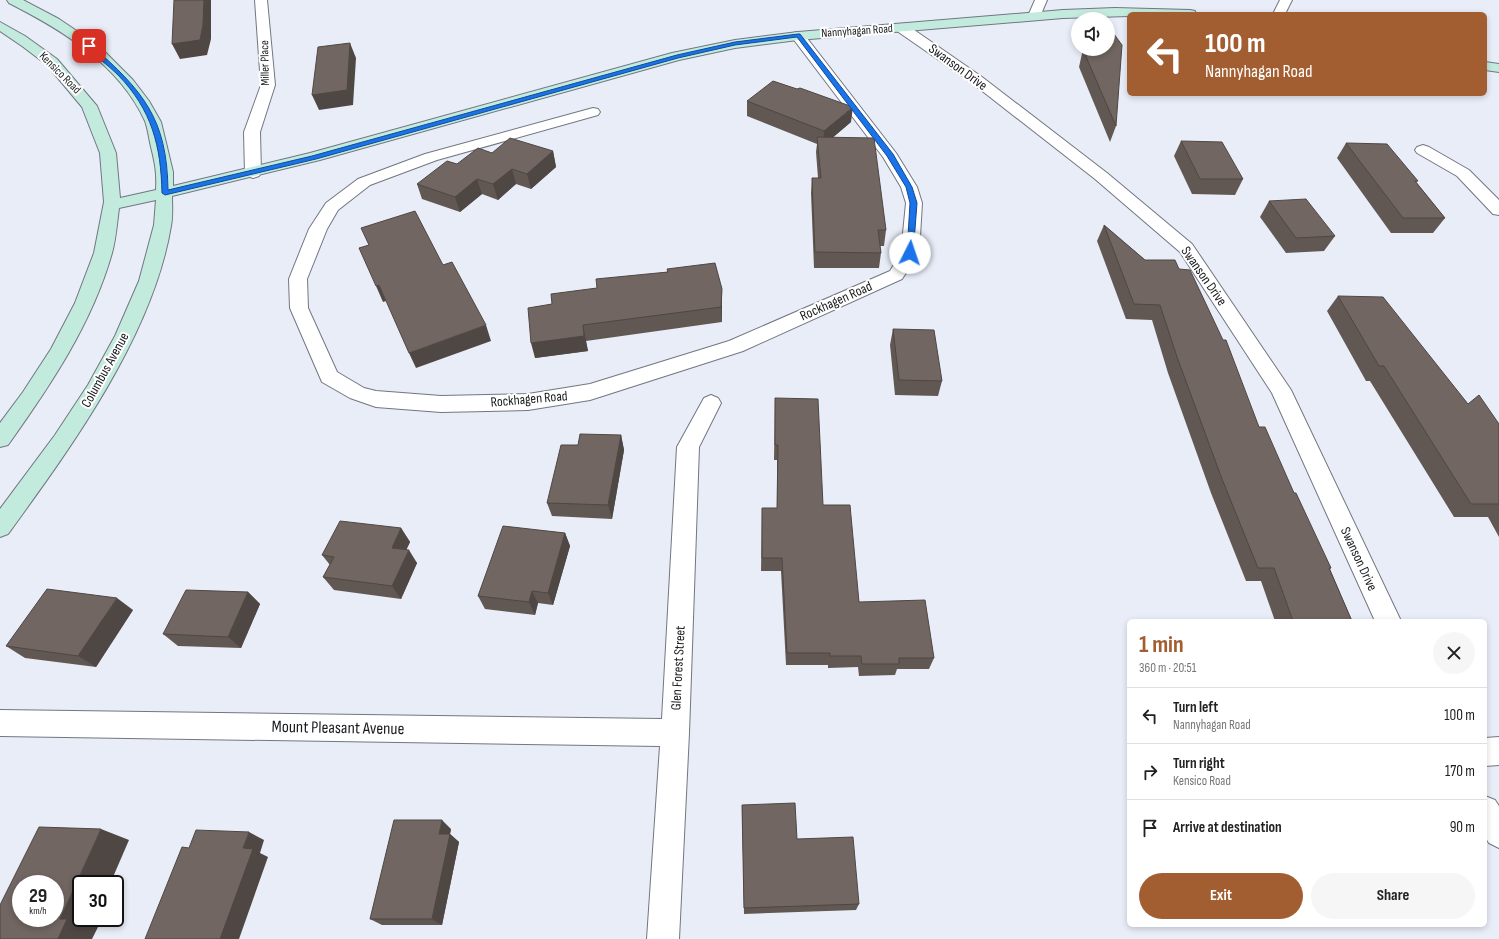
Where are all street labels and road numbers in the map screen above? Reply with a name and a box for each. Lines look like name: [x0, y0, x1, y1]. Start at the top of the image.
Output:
street label: Nannyhagan Road: [821, 21, 893, 41]
street label: Miller Place: [257, 40, 273, 86]
street label: Swanson Drive: [925, 40, 991, 94]
street label: Kensico Road: [36, 49, 84, 97]
street label: Swanson Drive: [1177, 243, 1231, 309]
street label: Rockhagen Road: [797, 277, 875, 324]
street label: Columbus Avenue: [77, 330, 133, 410]
street label: Rockhagen Road: [490, 387, 568, 411]
street label: Swanson Drive: [1337, 524, 1381, 594]
street label: Glen Forest Street: [667, 625, 689, 711]
street label: Mount Pleasant Avenue: [271, 717, 405, 739]

